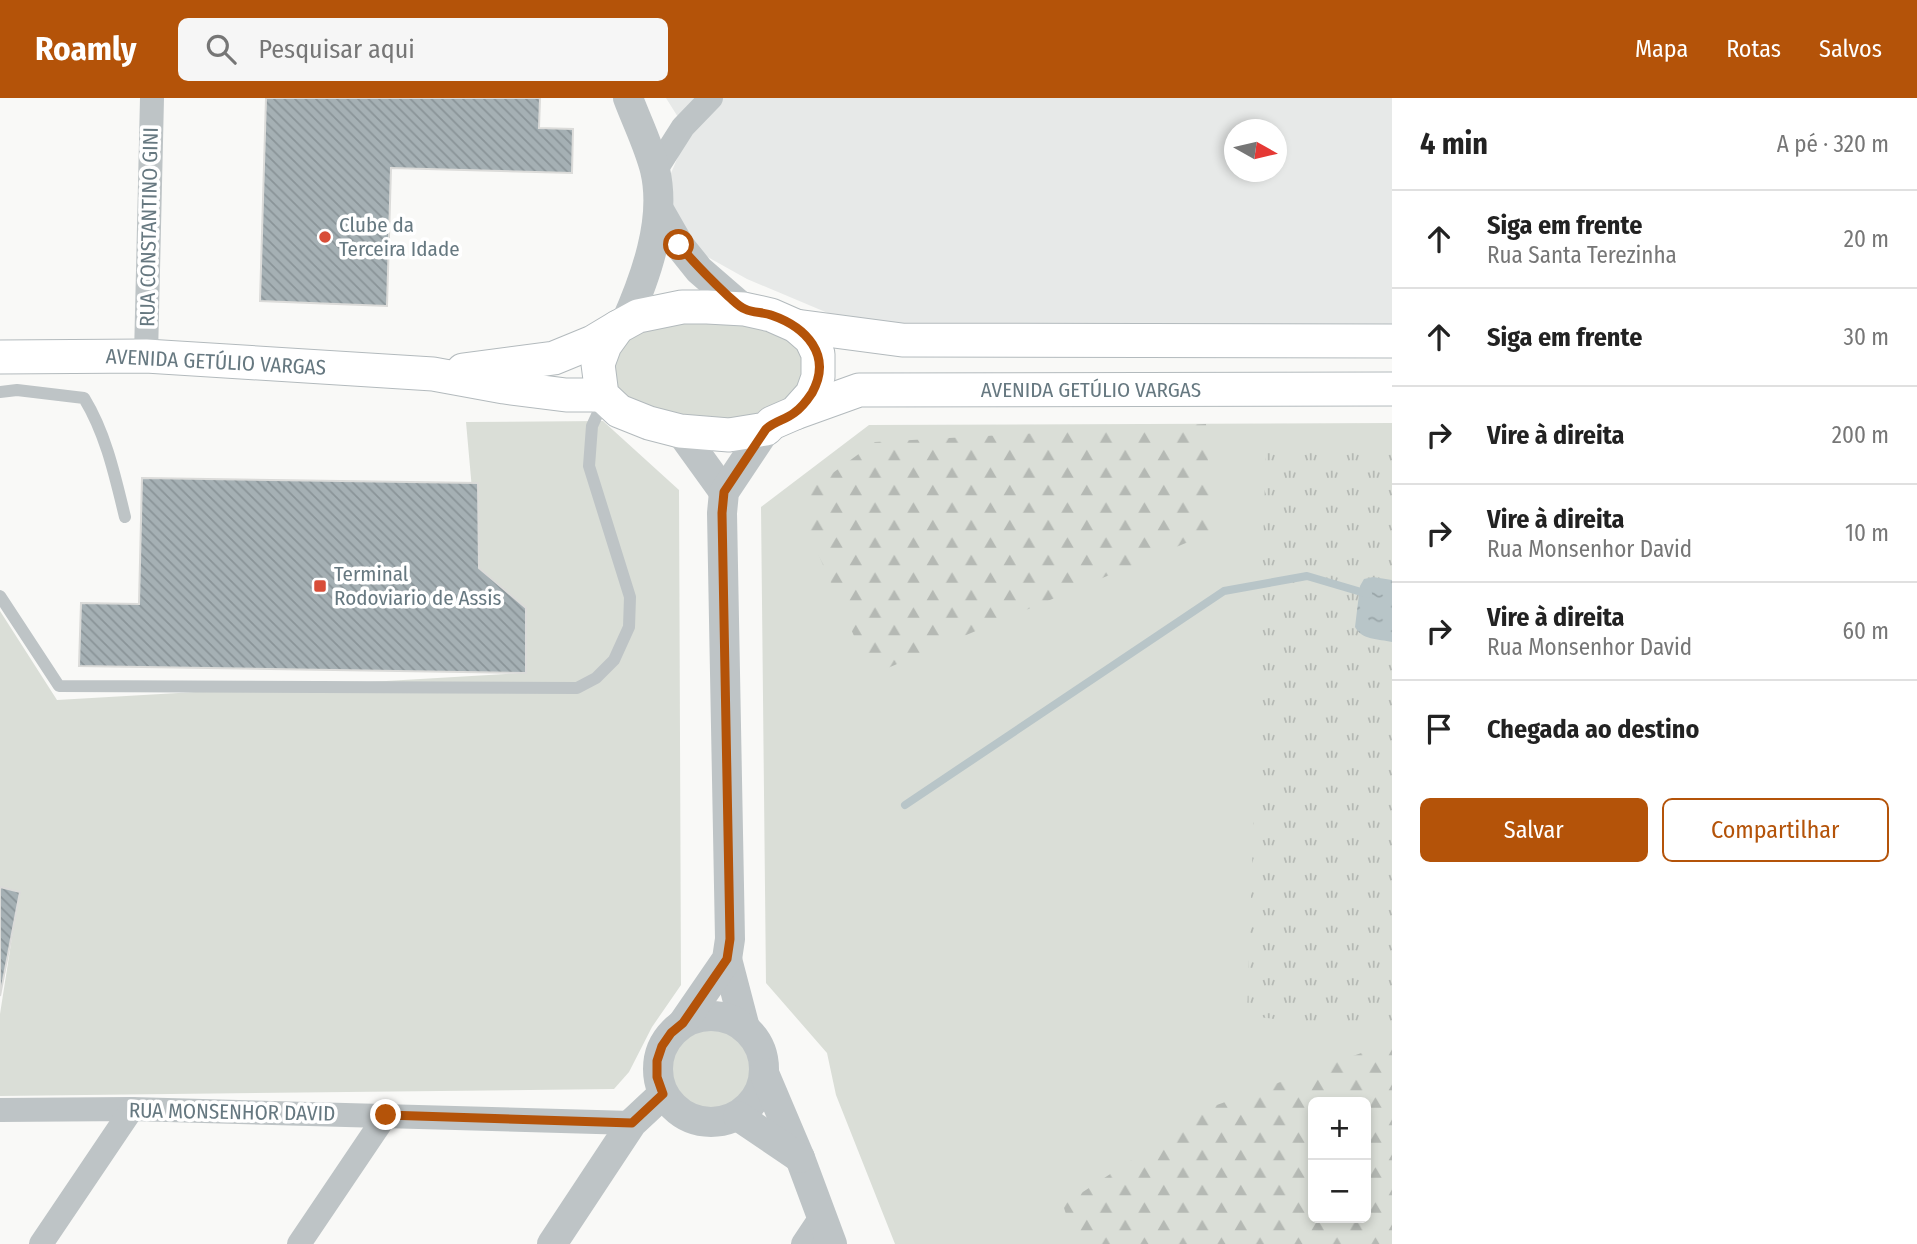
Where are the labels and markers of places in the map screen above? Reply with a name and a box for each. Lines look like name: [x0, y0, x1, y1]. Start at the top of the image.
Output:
place label: Clube da Terceira Idade: [339, 212, 460, 262]
marker: Clube da Terceira Idade: [317, 229, 333, 245]
place label: Terminal Rodoviario de Assis: [334, 561, 502, 611]
marker: Terminal Rodoviario de Assis: [312, 578, 328, 594]

